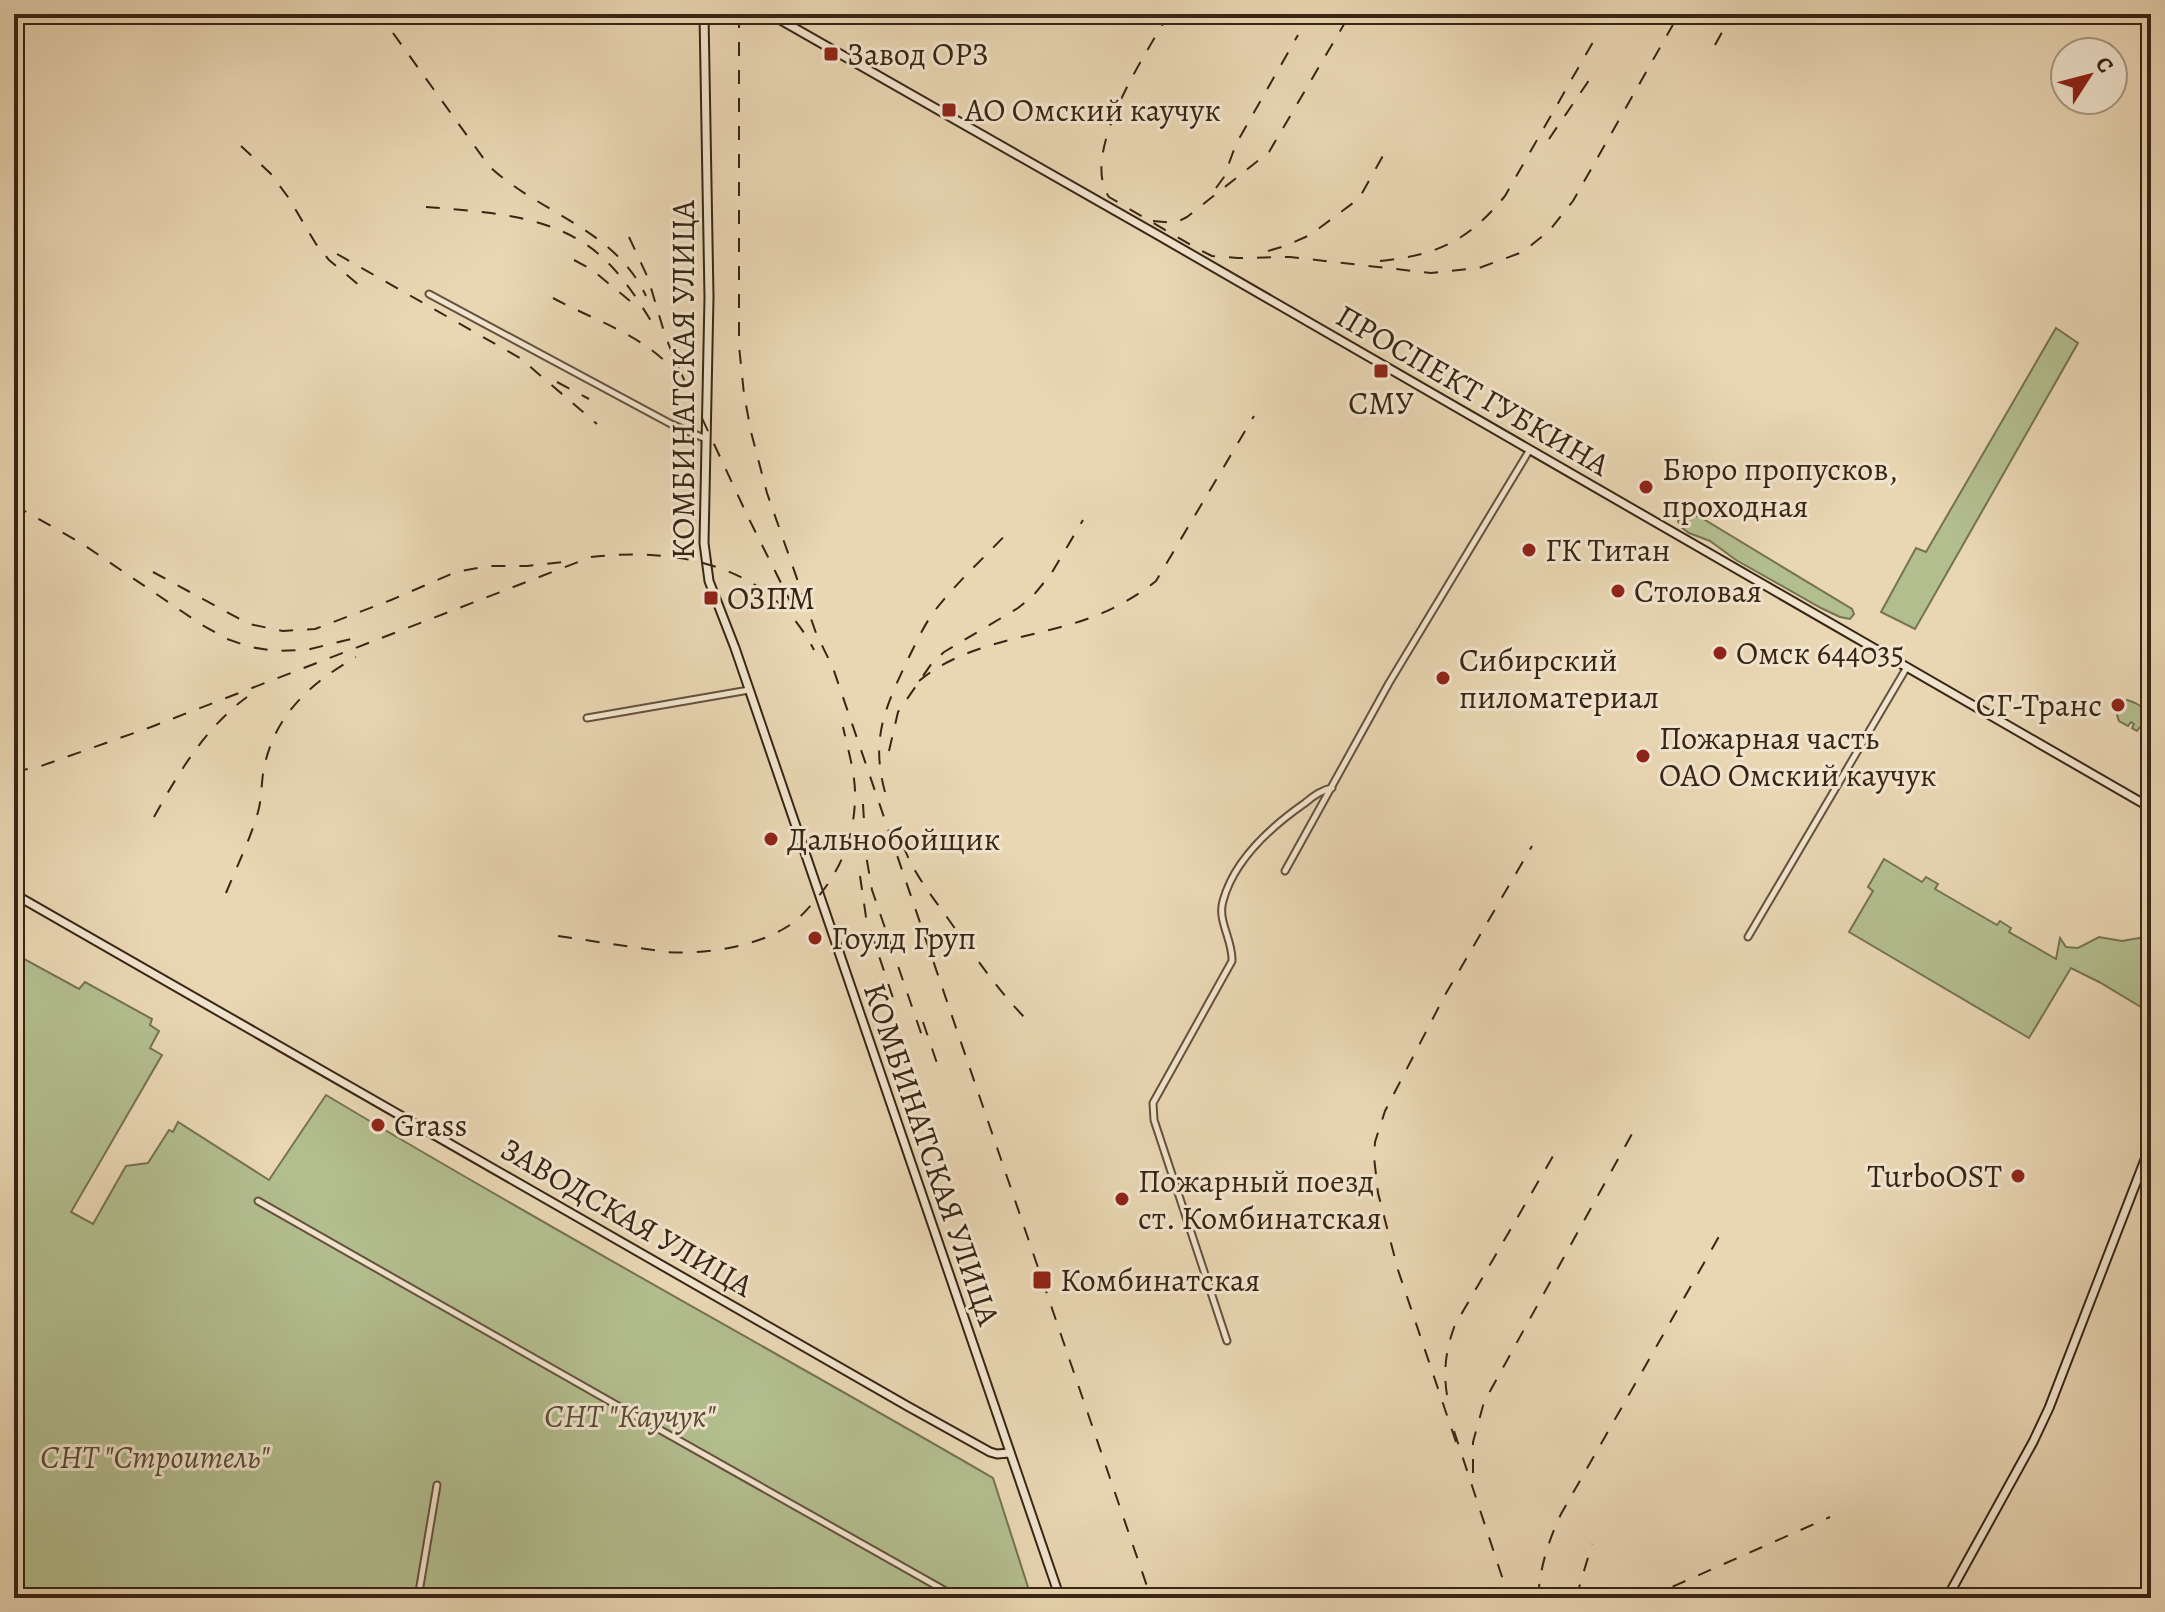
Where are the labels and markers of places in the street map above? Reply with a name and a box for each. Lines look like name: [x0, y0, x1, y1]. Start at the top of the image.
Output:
place label: Завод ОРЗ: [847, 32, 989, 76]
marker: Завод ОРЗ: [822, 45, 840, 63]
place label: АО Омский каучук: [964, 88, 1221, 132]
marker: АО Омский каучук: [940, 101, 958, 119]
marker: СМУ: [1372, 362, 1390, 380]
place label: СМУ: [1348, 381, 1414, 425]
place label: Бюро пропусков, проходная: [1662, 447, 1898, 528]
marker: Бюро пропусков, проходная: [1637, 478, 1655, 496]
place label: ГК Титан: [1545, 528, 1670, 572]
marker: ГК Титан: [1520, 541, 1538, 559]
place label: Столовая: [1634, 569, 1762, 613]
place label: ОЗПМ: [727, 576, 815, 620]
marker: Столовая: [1609, 582, 1627, 600]
marker: ОЗПМ: [702, 589, 720, 607]
place label: Омск 644035: [1736, 631, 1904, 675]
place label: Сибирский пиломатериал: [1459, 638, 1659, 719]
marker: Омск 644035: [1711, 644, 1729, 662]
marker: Сибирский пиломатериал: [1434, 669, 1452, 687]
place label: СГ-Транс: [1976, 683, 2102, 727]
marker: СГ-Транс: [2109, 696, 2127, 714]
place label: Пожарная часть ОАО Омский каучук: [1659, 716, 1937, 797]
marker: Пожарная часть ОАО Омский каучук: [1634, 747, 1652, 765]
place label: Дальнобойщик: [787, 817, 1000, 861]
marker: Дальнобойщик: [762, 830, 780, 848]
place label: Гоулд Груп: [831, 916, 976, 960]
marker: Гоулд Груп: [806, 929, 824, 947]
place label: Grass: [394, 1103, 467, 1147]
marker: Grass: [369, 1116, 387, 1134]
place label: TurboOST: [1867, 1154, 2003, 1198]
place label: Пожарный поезд ст. Комбинатская: [1138, 1159, 1382, 1240]
marker: TurboOST: [2009, 1167, 2027, 1185]
marker: Пожарный поезд ст. Комбинатская: [1113, 1190, 1131, 1208]
place label: Комбинатская: [1060, 1258, 1260, 1302]
marker: Комбинатская: [1031, 1269, 1053, 1291]

